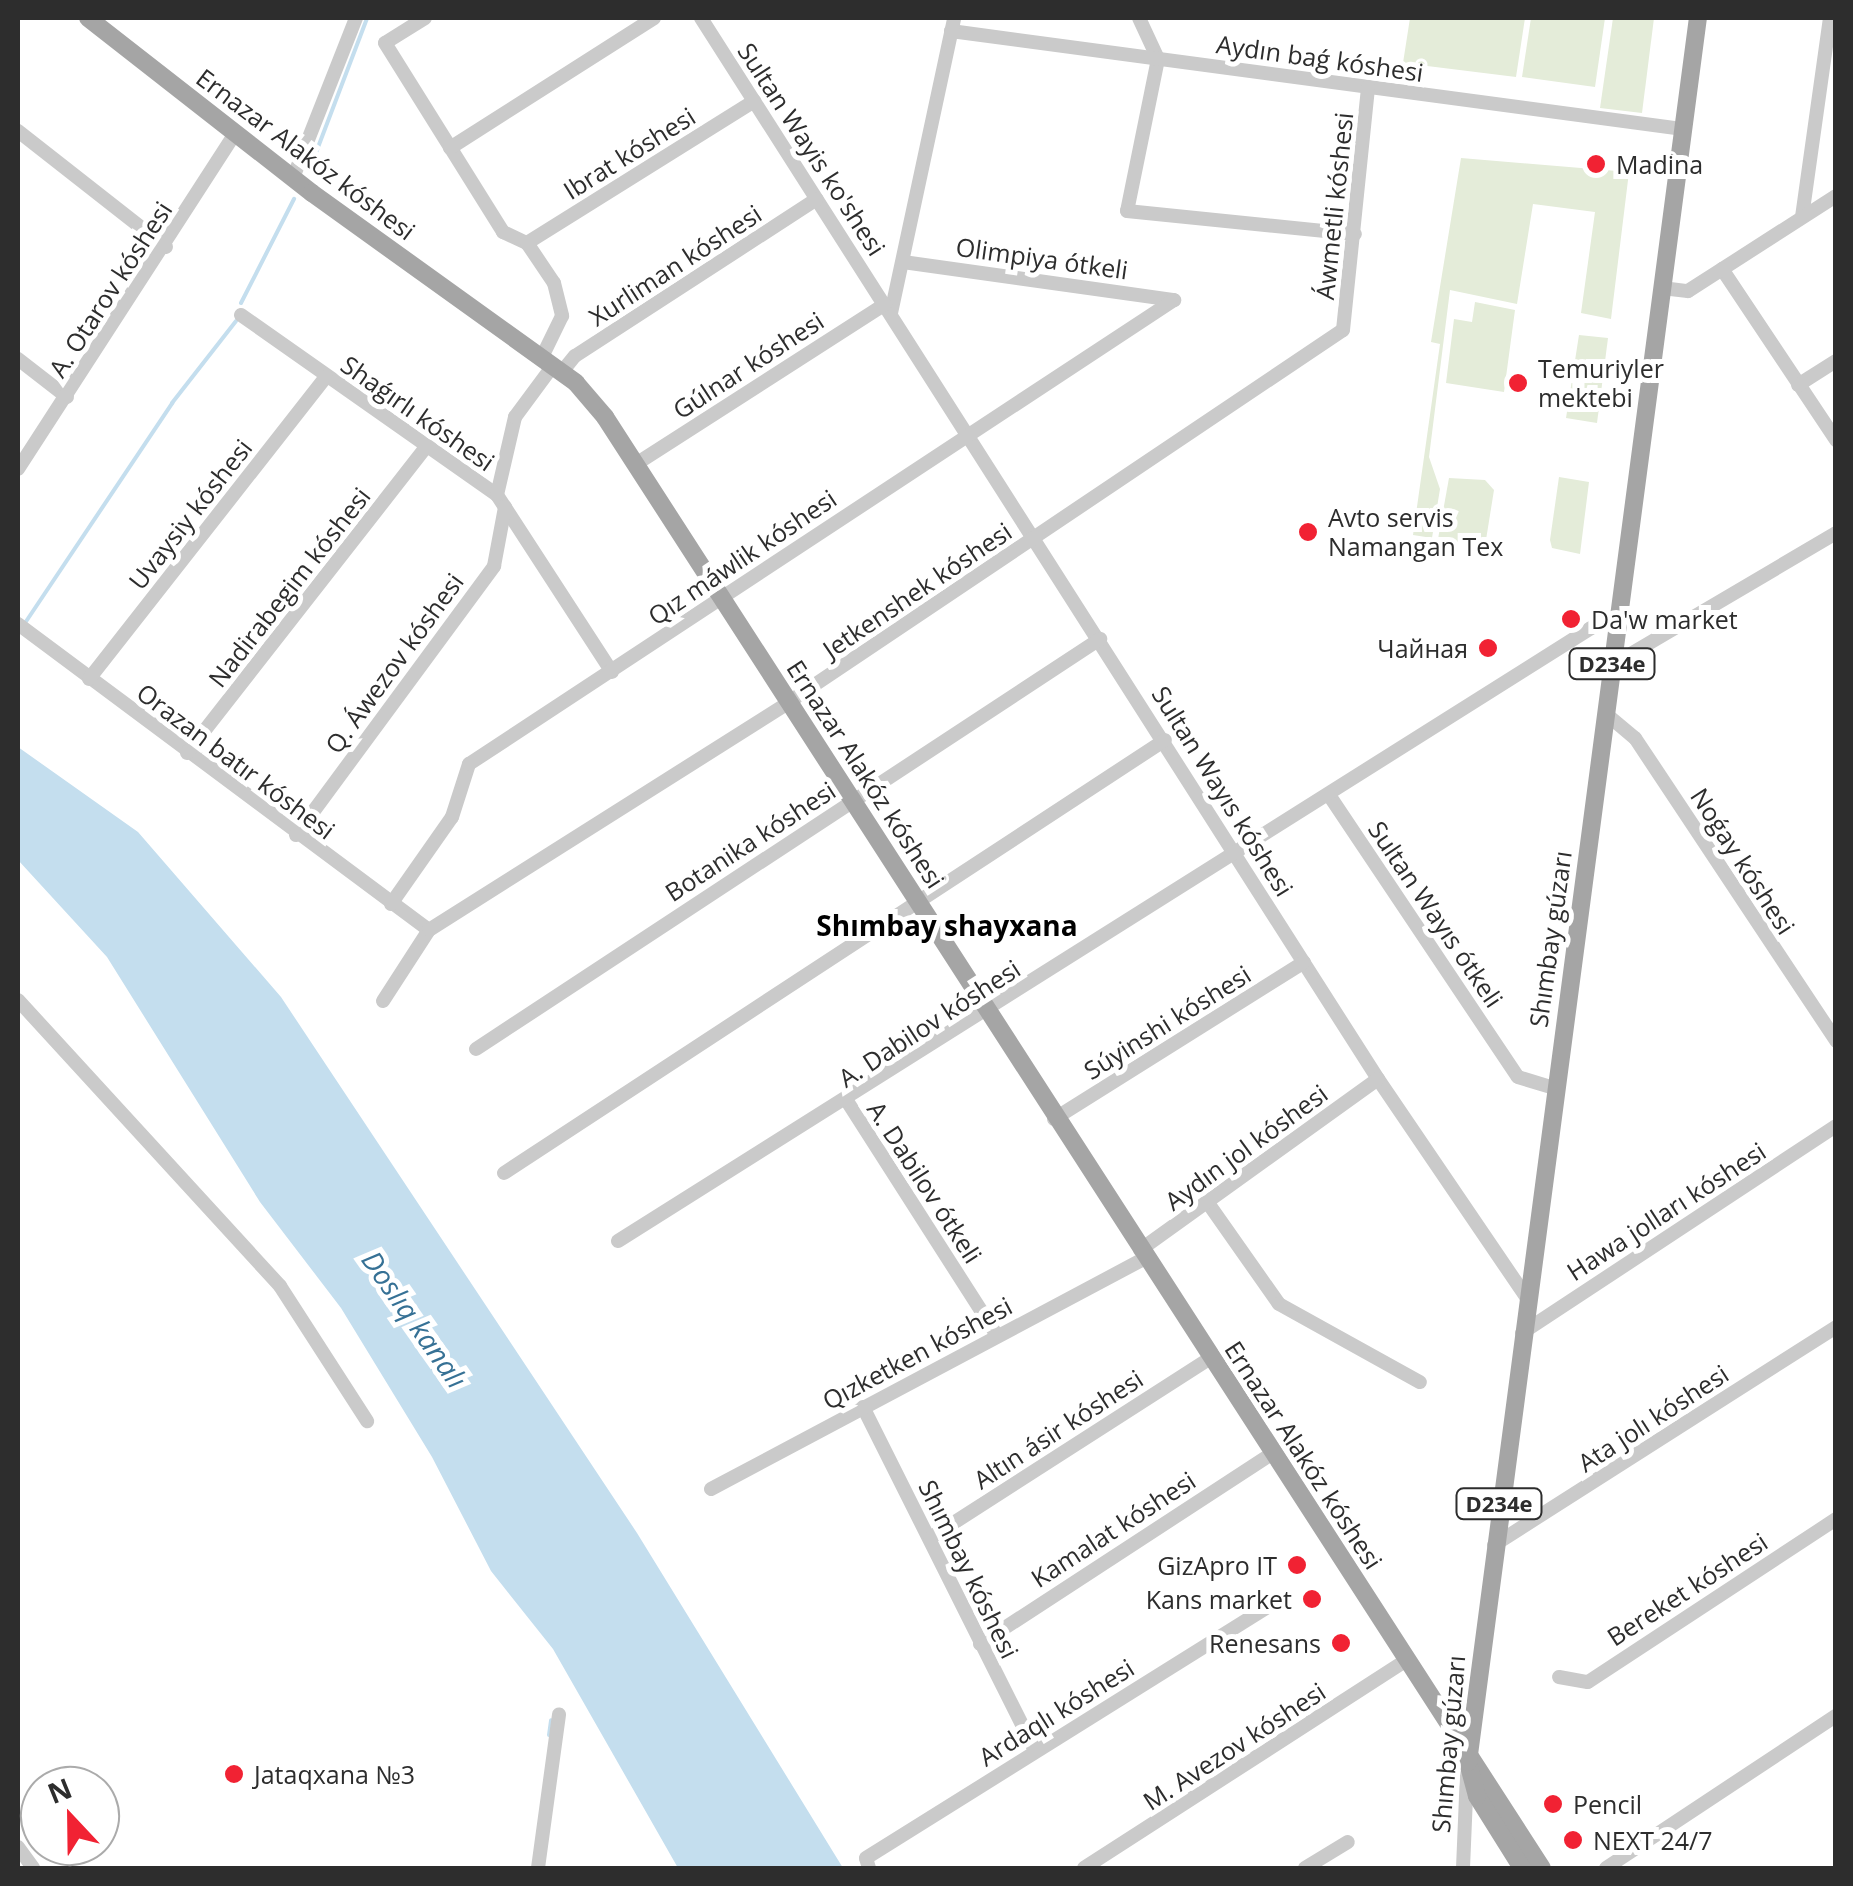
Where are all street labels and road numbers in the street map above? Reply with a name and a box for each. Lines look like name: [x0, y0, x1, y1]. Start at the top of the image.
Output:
street label: Aydın baǵ kóshesi: [1215, 29, 1425, 87]
street label: Sultan Wayis ko'shesi: [732, 37, 892, 261]
street label: Ernazar Alakóz kóshesi: [191, 62, 421, 246]
street label: Ibrat kóshesi: [558, 101, 700, 205]
street label: Áwmetli kóshesi: [1309, 111, 1359, 301]
street label: A. Otarov kóshesi: [42, 196, 178, 382]
street label: Xurliman kóshesi: [583, 198, 767, 332]
street label: Olimpiya ótkeli: [954, 231, 1130, 285]
street label: Gúlnar kóshesi: [667, 305, 829, 425]
street label: Shaǵırlı kóshesi: [336, 349, 500, 477]
street label: Uvaysiy kóshesi: [122, 433, 258, 595]
street label: Nadirabegim kóshesi: [202, 481, 376, 693]
street label: Qız máwlik kóshesi: [642, 483, 842, 631]
street label: Jetkenshek kóshesi: [817, 516, 1017, 664]
street label: Q. Áwezov kóshesi: [319, 567, 469, 759]
road number: D234e: [1567, 647, 1657, 681]
street label: Ernazar Alakóz kóshesi: [781, 654, 951, 894]
street label: Orazan batır kóshesi: [131, 677, 341, 845]
street label: Sultan Wayıs kóshesi: [1146, 680, 1300, 902]
street label: Botanika kóshesi: [659, 775, 841, 907]
street label: Noǵay kóshesi: [1685, 782, 1801, 940]
street label: Sultan Wayıs ótkeli: [1363, 815, 1509, 1013]
street label: Shımbay gúzarı: [1523, 849, 1577, 1029]
street label: A. Dabilov kóshesi: [833, 953, 1025, 1093]
street label: Súyinshi kóshesi: [1078, 959, 1256, 1085]
street label: Aydın jol kóshesi: [1159, 1078, 1333, 1216]
street label: A. Dabilov ótkeli: [862, 1096, 988, 1268]
street label: Hawa jolları kóshesi: [1561, 1136, 1771, 1286]
street label: Qızketken kóshesi: [817, 1290, 1017, 1416]
street label: Ernazar Alakóz kóshesi: [1219, 1335, 1389, 1575]
street label: Ata jolı kóshesi: [1572, 1358, 1734, 1478]
street label: Altın ásir kóshesi: [968, 1363, 1148, 1495]
street label: Kamalat kóshesi: [1025, 1465, 1201, 1593]
street label: Shımbay kóshesi: [913, 1475, 1025, 1663]
road number: D234e: [1454, 1487, 1544, 1521]
street label: Bereket kóshesi: [1601, 1526, 1773, 1652]
street label: Ardaqlı kóshesi: [973, 1652, 1139, 1772]
street label: Shımbay gúzarı: [1425, 1654, 1471, 1834]
street label: M. Avezov kóshesi: [1137, 1676, 1331, 1816]

